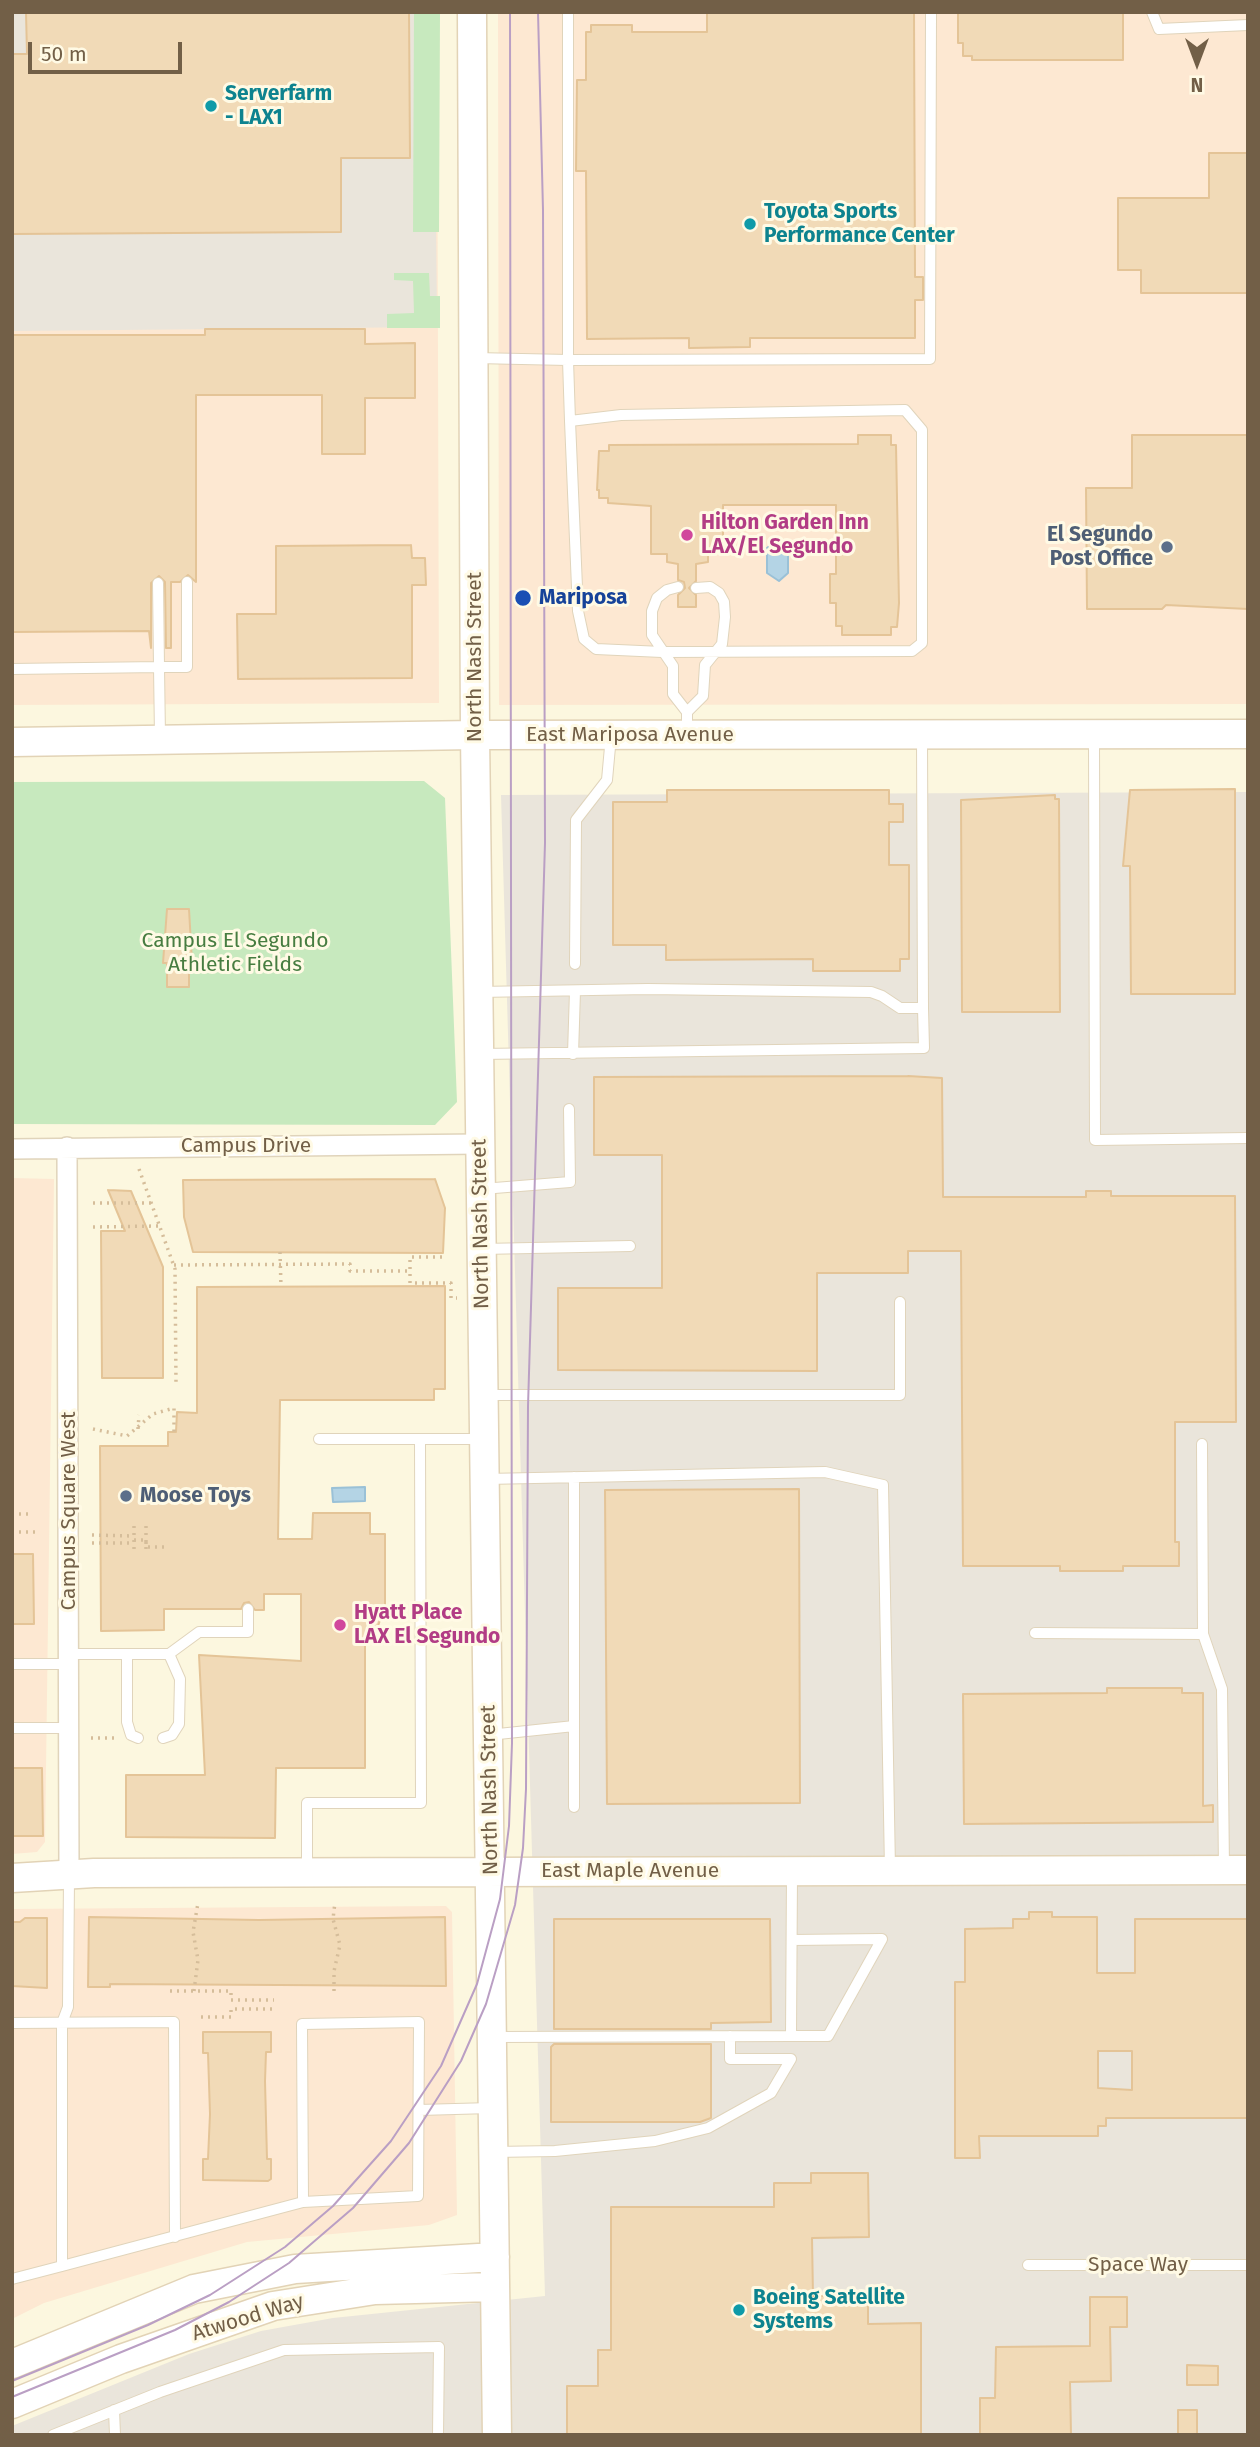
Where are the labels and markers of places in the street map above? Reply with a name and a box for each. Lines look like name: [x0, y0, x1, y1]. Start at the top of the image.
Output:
place label: Serverfarm - LAX1: [225, 81, 332, 131]
marker: Serverfarm - LAX1: [203, 98, 219, 114]
place label: Toyota Sports Performance Center: [764, 199, 955, 249]
marker: Toyota Sports Performance Center: [742, 216, 758, 232]
place label: Hilton Garden Inn LAX/El Segundo: [701, 510, 869, 560]
place label: El Segundo Post Office: [1047, 522, 1153, 572]
marker: Hilton Garden Inn LAX/El Segundo: [679, 527, 695, 543]
marker: El Segundo Post Office: [1159, 539, 1175, 555]
place label: Mariposa: [539, 585, 628, 611]
marker: Mariposa: [513, 588, 533, 608]
place label: Moose Toys: [140, 1483, 251, 1509]
marker: Moose Toys: [118, 1488, 134, 1504]
place label: Hyatt Place LAX El Segundo: [354, 1600, 500, 1650]
marker: Hyatt Place LAX El Segundo: [332, 1617, 348, 1633]
place label: Boeing Satellite Systems: [753, 2285, 905, 2335]
marker: Boeing Satellite Systems: [731, 2302, 747, 2318]

